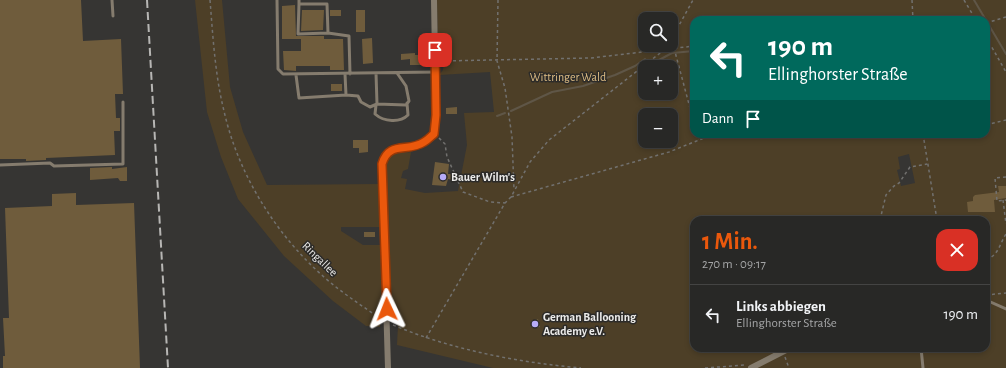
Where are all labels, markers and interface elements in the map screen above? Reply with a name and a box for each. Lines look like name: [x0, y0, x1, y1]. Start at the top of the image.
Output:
map controls: [638, 12, 678, 148]
button: search: [638, 12, 678, 52]
icon: left: [702, 32, 754, 84]
pin: [418, 33, 452, 67]
text: 190 m: [768, 33, 833, 61]
icon: arrive: [424, 39, 446, 61]
button: +: [638, 60, 678, 100]
text: Ellinghorster Straße: [768, 66, 907, 84]
park label: Wittringer Wald: [530, 71, 606, 83]
button: −: [638, 108, 678, 148]
icon: arrive: [742, 108, 764, 130]
text: Dann: [702, 111, 734, 126]
place label: Bauer Wilm's: [451, 171, 515, 183]
marker: Bauer Wilm's: [438, 172, 448, 182]
button: close: [936, 229, 978, 271]
text: 1 Min.: [702, 230, 758, 254]
street label: Ringallee: [300, 239, 340, 279]
text: 270 m · 09:17: [702, 258, 766, 271]
position arrow: [366, 288, 408, 330]
text: Links abbiegen: [736, 299, 826, 314]
icon: left: [702, 304, 724, 326]
text: 190 m: [943, 307, 978, 322]
place label: German Ballooning Academy e.V.: [543, 311, 637, 338]
text: Ellinghorster Straße: [736, 317, 837, 330]
marker: German Ballooning Academy e.V.: [530, 319, 540, 329]

